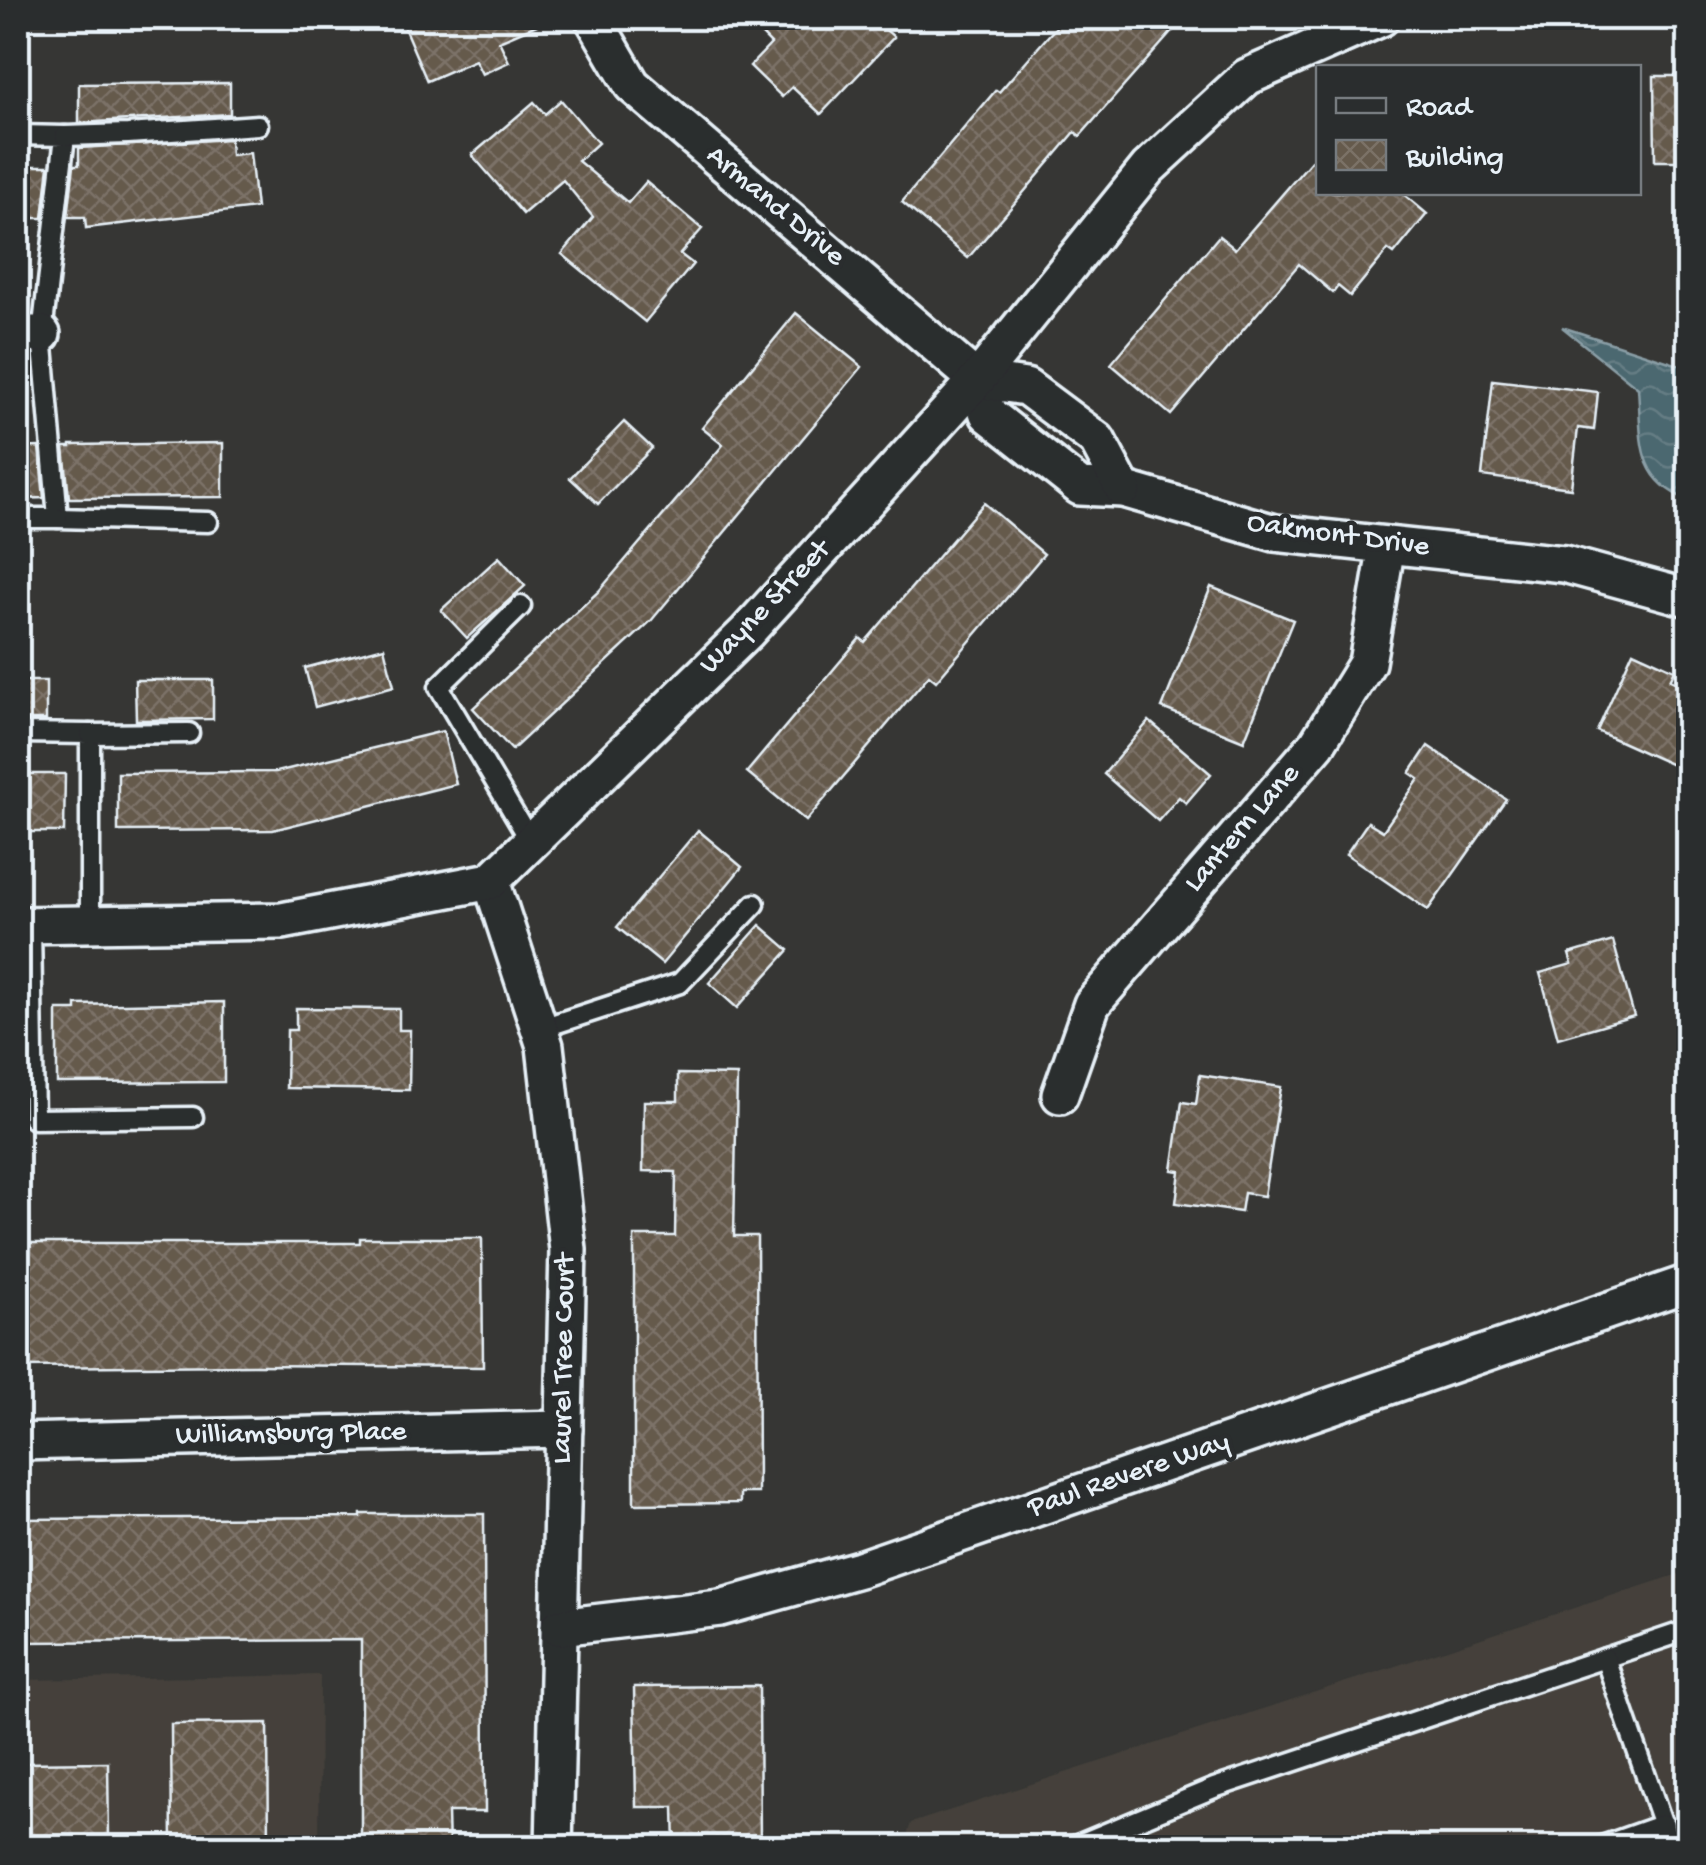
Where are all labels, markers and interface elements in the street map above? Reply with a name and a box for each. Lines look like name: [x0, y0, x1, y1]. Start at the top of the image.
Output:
legend: [1316, 65, 1641, 195]
text: Road: [1406, 92, 1474, 127]
street label: Armand Drive: [698, 139, 852, 276]
text: Building: [1405, 142, 1504, 177]
street label: Oakmont Drive: [1244, 506, 1432, 566]
street label: Wayne Street: [693, 531, 841, 683]
street label: Lantern Lane: [1178, 757, 1309, 900]
street label: Laurel Tree Court: [546, 1251, 584, 1465]
street label: Williamsburg Place: [175, 1415, 407, 1455]
street label: Paul Revere Way: [1023, 1425, 1235, 1527]

